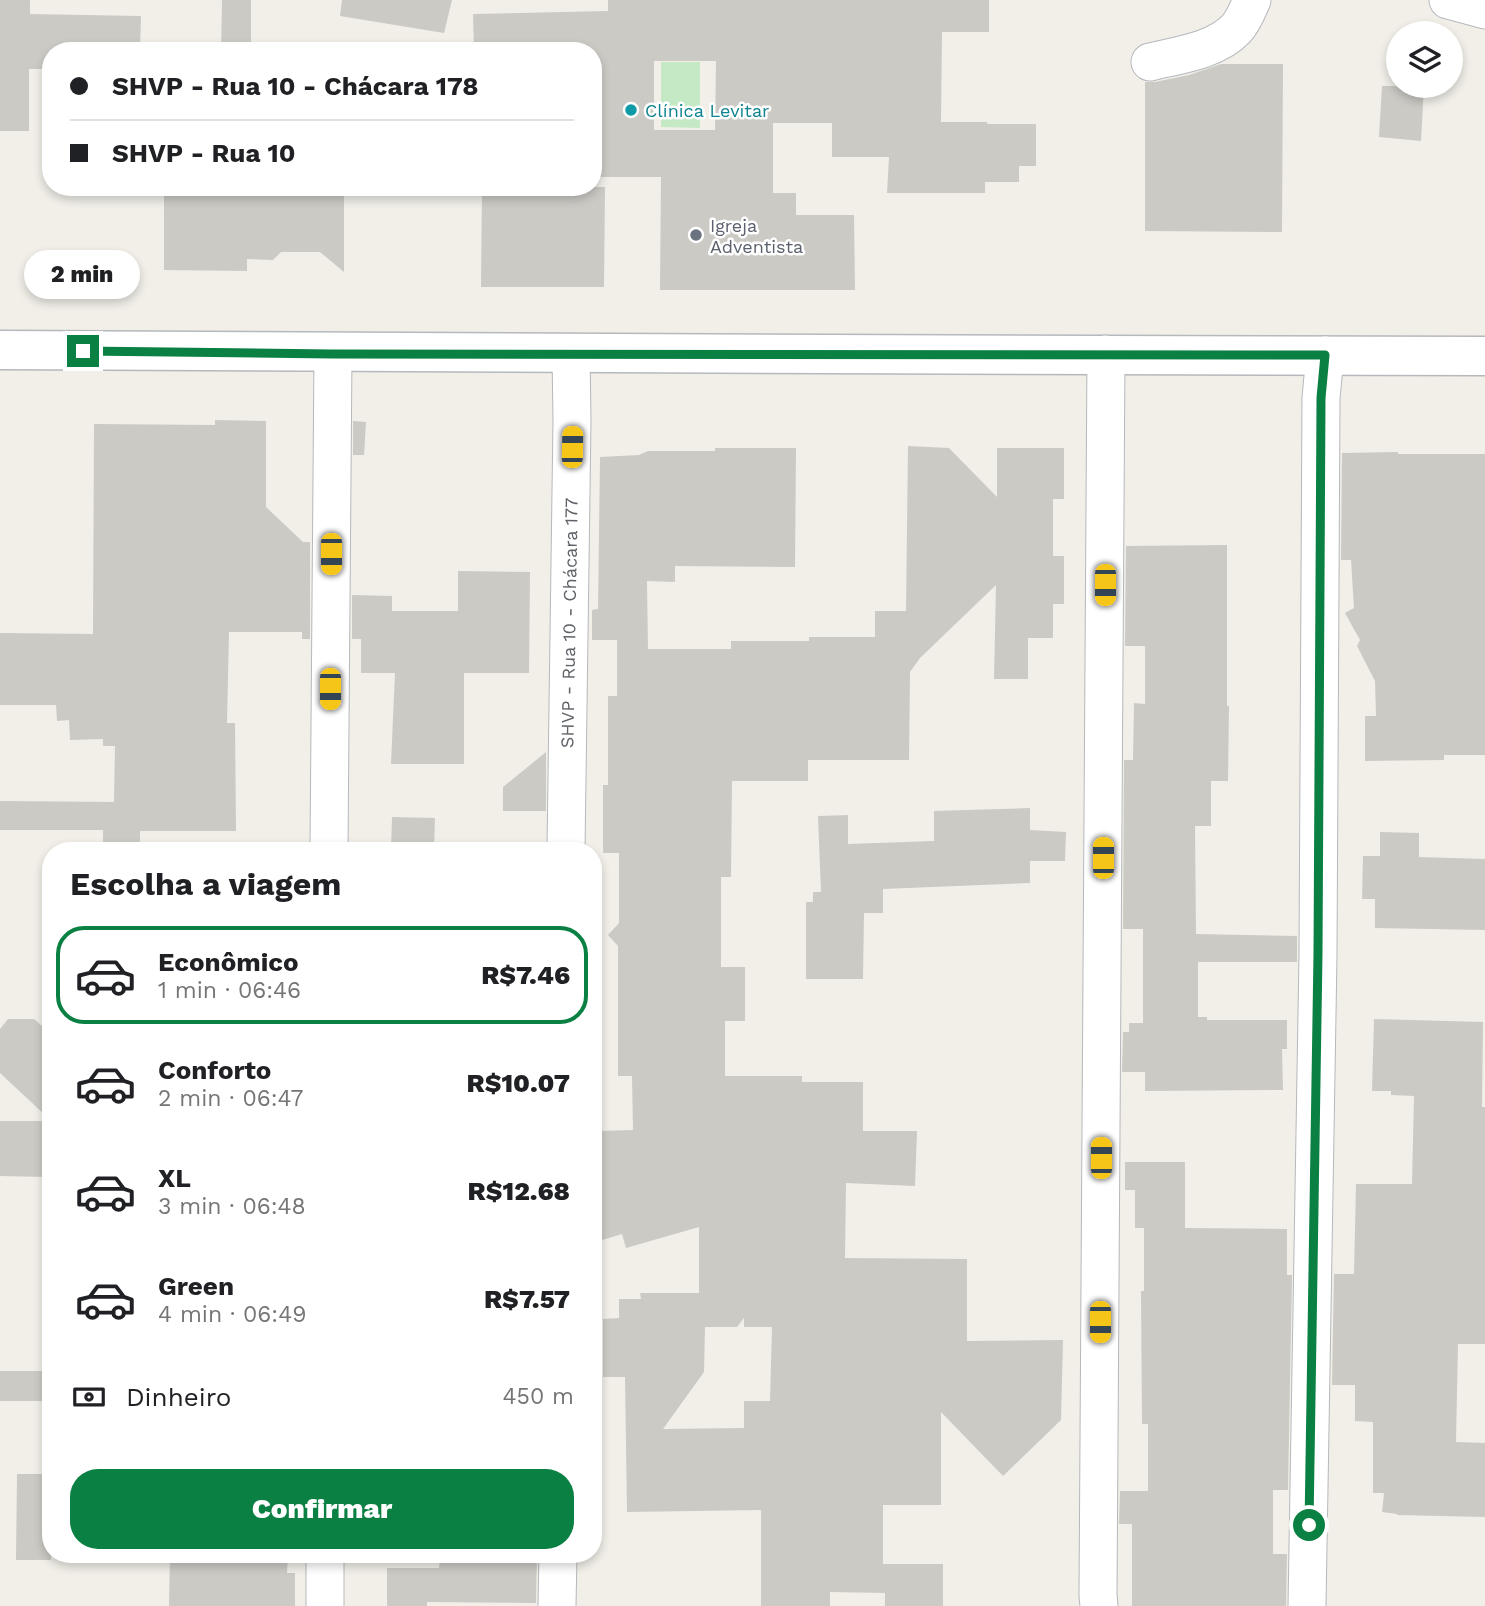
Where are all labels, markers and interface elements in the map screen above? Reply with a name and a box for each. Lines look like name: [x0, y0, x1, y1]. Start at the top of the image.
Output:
map controls: [1386, 21, 1463, 98]
button: layers: [1386, 21, 1463, 98]
text: SHVP - Rua 10 - Chácara 178: [112, 71, 479, 101]
place label: Clínica Levitar: [645, 100, 769, 121]
marker: Clínica Levitar: [623, 102, 639, 118]
text: SHVP - Rua 10: [112, 138, 295, 168]
place label: Igreja Adventista: [710, 215, 803, 257]
marker: Igreja Adventista: [688, 227, 704, 243]
callout: 2 min: [25, 250, 141, 298]
text: 2 min: [51, 261, 113, 288]
route end: [67, 335, 99, 367]
car: [562, 426, 583, 468]
street label: SHVP - Rua 10 - Chácara 177: [556, 498, 582, 748]
car: [321, 533, 342, 575]
car: [1095, 564, 1116, 606]
car: [320, 668, 341, 710]
car: [1093, 837, 1114, 879]
text: Escolha a viagem: [70, 865, 341, 903]
icon: car: [74, 944, 137, 1007]
text: Econômico: [158, 947, 299, 977]
text: R$7.46: [481, 960, 570, 990]
text: 1 min · 06:46: [158, 977, 301, 1004]
icon: car: [74, 1052, 137, 1115]
text: Conforto: [158, 1055, 271, 1085]
text: R$10.07: [467, 1068, 570, 1098]
text: 2 min · 06:47: [158, 1085, 303, 1112]
car: [1091, 1137, 1112, 1179]
icon: car: [74, 1160, 137, 1223]
text: XL: [158, 1163, 191, 1193]
text: R$12.68: [468, 1176, 570, 1206]
text: 3 min · 06:48: [158, 1193, 306, 1220]
icon: car: [74, 1268, 137, 1331]
text: Green: [158, 1271, 234, 1301]
text: R$7.57: [484, 1284, 570, 1314]
text: 4 min · 06:49: [158, 1301, 306, 1328]
car: [1090, 1301, 1111, 1343]
icon: cash: [70, 1378, 108, 1416]
text: Dinheiro: [126, 1382, 231, 1412]
text: 450 m: [502, 1383, 574, 1410]
button: Confirmar: [70, 1469, 574, 1549]
route start: [1293, 1509, 1325, 1541]

